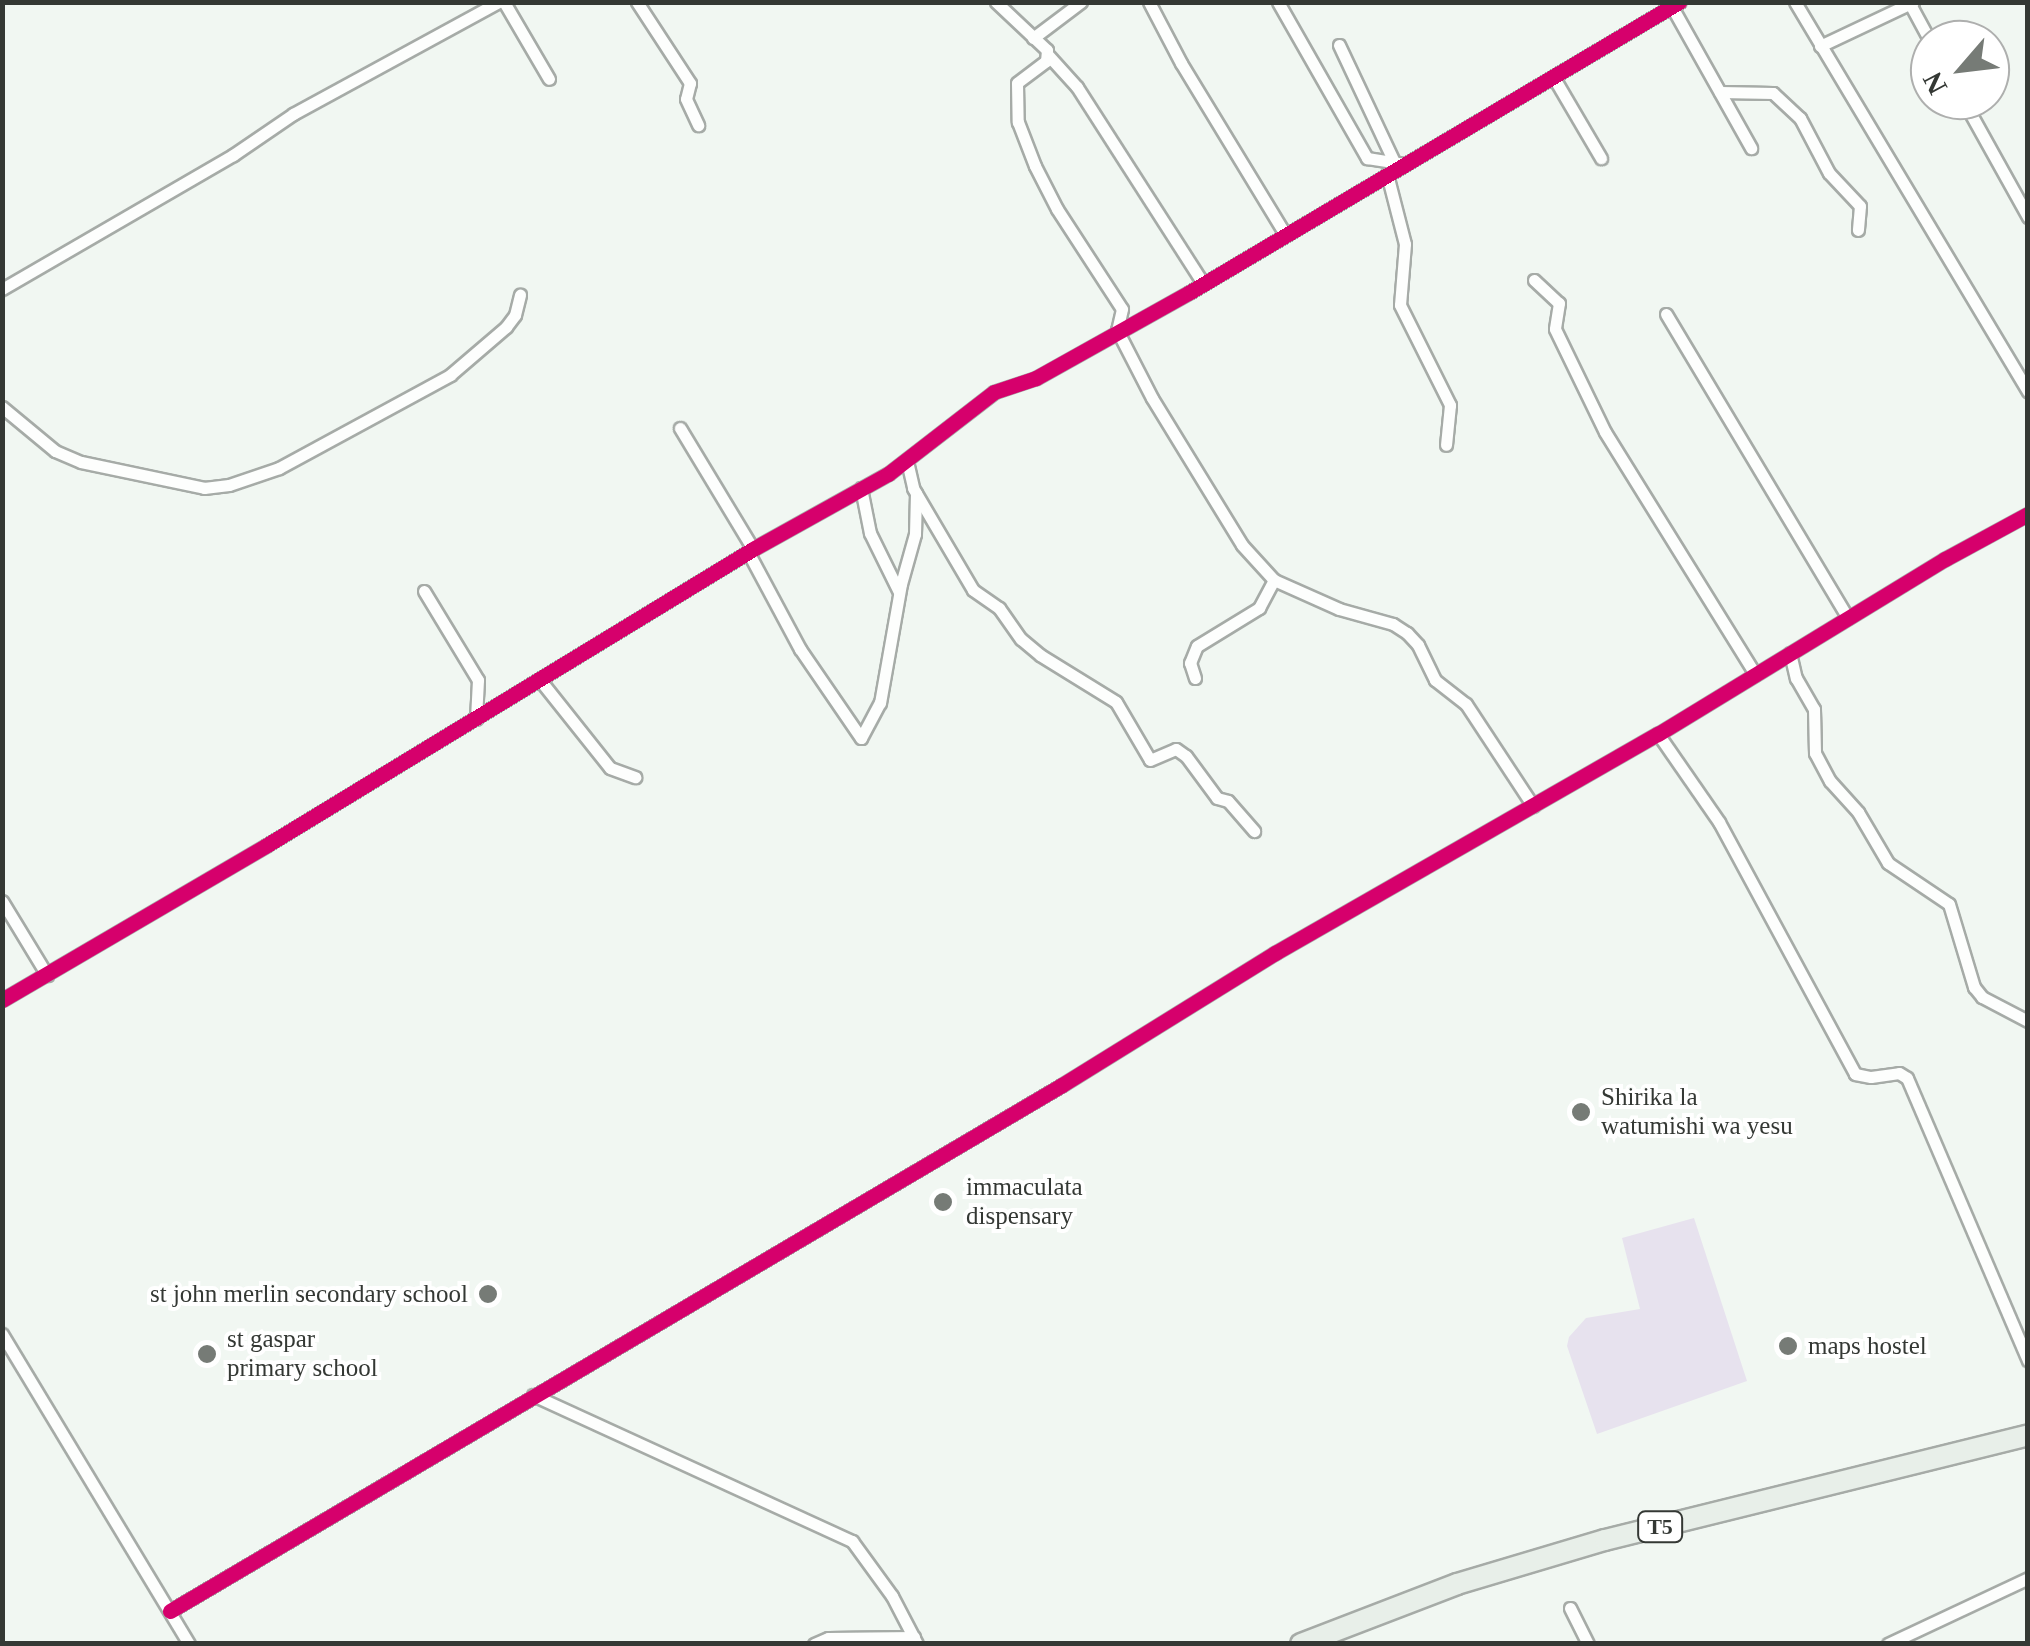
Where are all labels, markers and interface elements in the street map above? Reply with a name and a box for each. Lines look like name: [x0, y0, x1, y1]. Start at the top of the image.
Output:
north arrow: [1910, 20, 2010, 120]
text: N: [1916, 67, 1953, 100]
place label: Shirika la watumishi wa yesu: [1601, 1083, 1793, 1142]
marker: Shirika la watumishi wa yesu: [1570, 1101, 1592, 1123]
place label: immaculata dispensary: [966, 1173, 1083, 1232]
marker: immaculata dispensary: [930, 1189, 956, 1215]
place label: st john merlin secondary school: [150, 1279, 468, 1309]
marker: st john merlin secondary school: [477, 1283, 499, 1305]
place label: st gaspar primary school: [227, 1325, 378, 1384]
place label: maps hostel: [1808, 1331, 1927, 1361]
marker: maps hostel: [1777, 1335, 1799, 1357]
marker: st gaspar primary school: [196, 1343, 218, 1365]
road number: T5: [1635, 1510, 1685, 1544]

